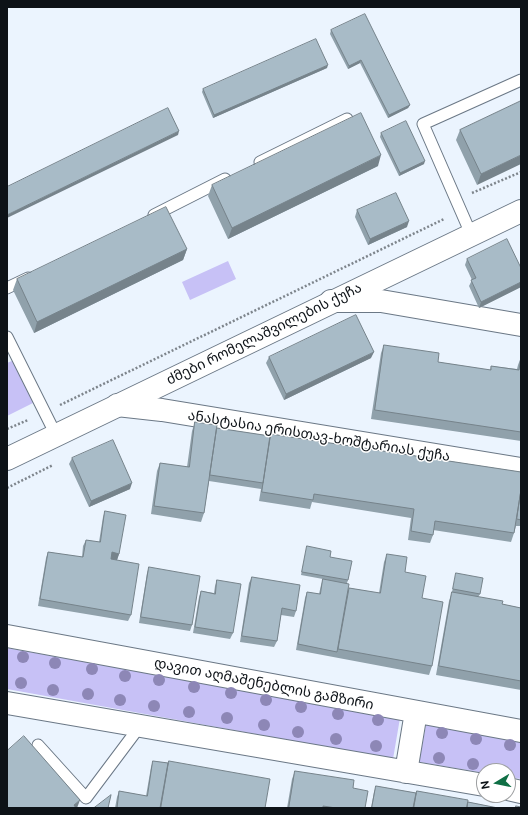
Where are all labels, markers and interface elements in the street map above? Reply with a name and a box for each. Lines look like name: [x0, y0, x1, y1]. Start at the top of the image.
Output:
street label: ძმები რომელაშვილების ქუჩა: [164, 279, 364, 389]
street label: ანასტასია ერისთავ-ხოშტარიას ქუჩა: [187, 407, 451, 465]
street label: დავით აღმაშენებლის გამზირი: [153, 654, 375, 714]
north arrow: [476, 763, 516, 803]
text: N: [479, 780, 492, 790]

